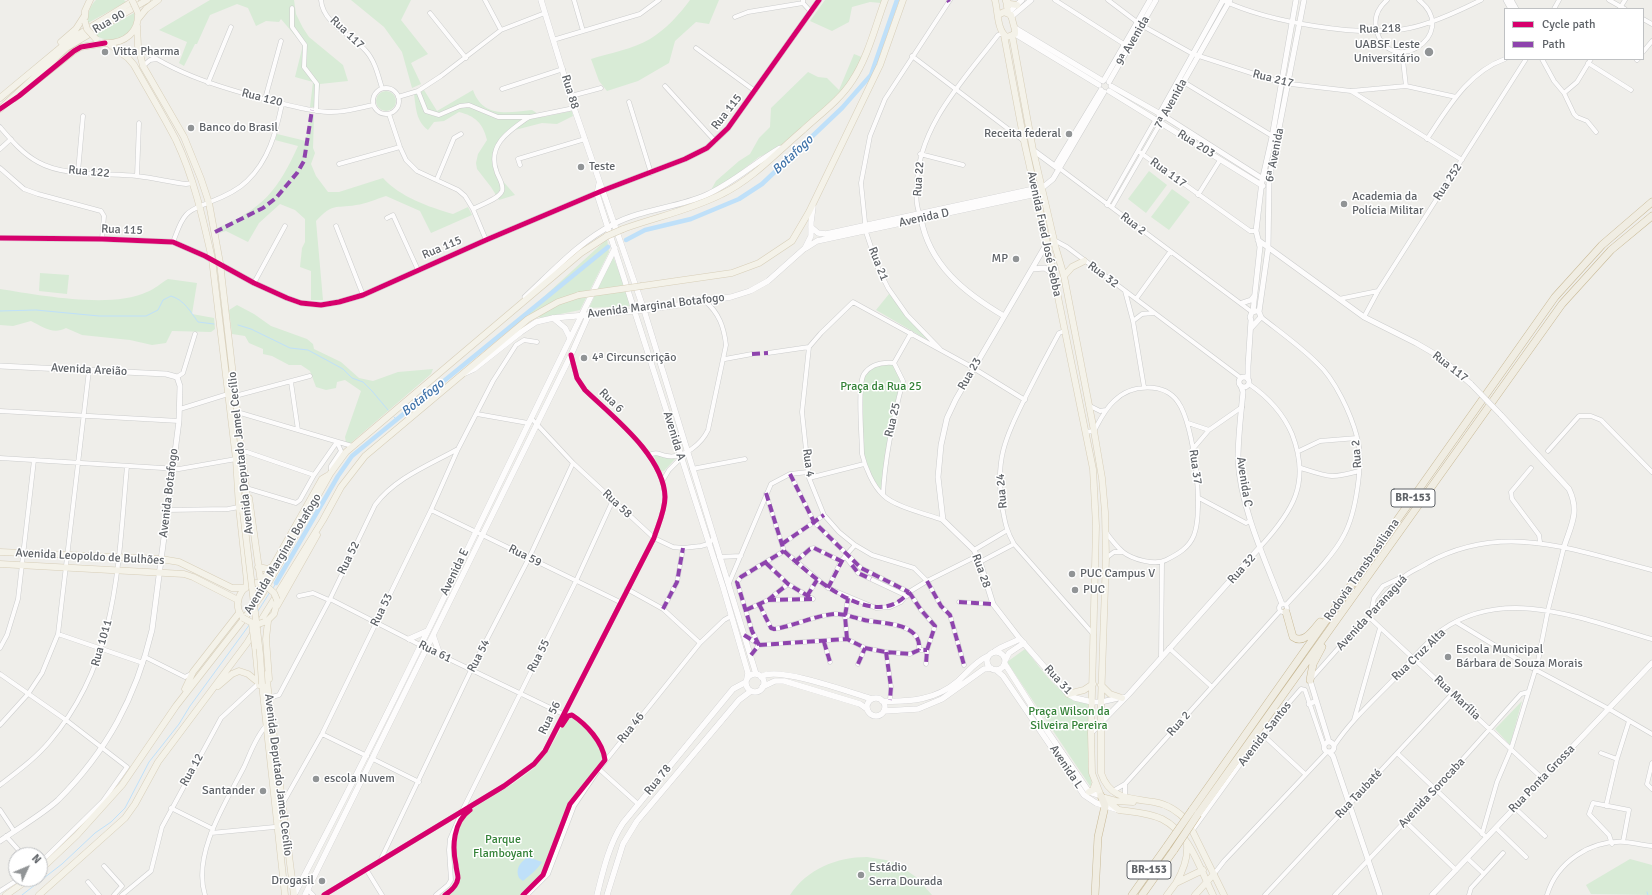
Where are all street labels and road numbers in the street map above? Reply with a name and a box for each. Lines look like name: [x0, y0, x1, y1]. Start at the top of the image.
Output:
street label: Rua 90: [90, 7, 128, 37]
street label: Rua 117: [327, 14, 367, 52]
street label: 9ª Avenida: [1113, 14, 1153, 68]
street label: Rua 218: [1359, 21, 1401, 37]
street label: Rua 217: [1251, 67, 1295, 91]
street label: Rua 88: [558, 73, 582, 111]
street label: 7ª Avenida: [1151, 77, 1191, 131]
street label: Rua 120: [240, 86, 284, 110]
street label: Rua 115: [708, 91, 746, 133]
street label: Rua 203: [1175, 127, 1217, 161]
street label: 6ª Avenida: [1263, 127, 1287, 183]
street label: Rua 117: [1147, 155, 1189, 191]
street label: Rua 22: [911, 161, 927, 197]
street label: Rua 252: [1431, 161, 1465, 203]
street label: Rua 122: [68, 163, 110, 181]
street label: Avenida Fued José Sebba: [1024, 170, 1064, 298]
street label: Avenida D: [898, 206, 950, 230]
street label: Rua 2: [1117, 209, 1149, 239]
street label: Rua 115: [101, 222, 143, 238]
street label: Rua 115: [420, 233, 464, 263]
street label: Rua 21: [865, 245, 891, 283]
street label: Rua 32: [1085, 259, 1121, 291]
street label: Avenida Marginal Botafogo: [587, 290, 725, 322]
street label: Rua 117: [1429, 348, 1471, 386]
street label: Rua 23: [955, 355, 985, 393]
street label: Avenida Areião: [50, 361, 128, 379]
street label: Avenida Deputado Jamel Cecílio: [225, 371, 257, 535]
street label: Rua 6: [596, 386, 626, 416]
street label: Rua 25: [882, 401, 904, 439]
street label: Avenida A: [660, 410, 688, 462]
street label: Rua 2: [1349, 439, 1365, 469]
street label: Avenida Botafogo: [156, 448, 182, 538]
street label: Rua 4: [799, 448, 817, 478]
street label: Rua 37: [1185, 449, 1205, 485]
street label: Avenida C: [1233, 456, 1255, 508]
street label: Rua 24: [993, 473, 1011, 509]
street label: Rua 58: [599, 487, 635, 521]
road number: BR-153: [1391, 489, 1435, 507]
street label: Avenida Marginal Botafogo: [241, 491, 325, 617]
street label: Rodovia Transbrasiliana: [1321, 516, 1403, 624]
street label: Rua 52: [335, 539, 363, 577]
street label: Rua 59: [506, 542, 544, 570]
street label: Avenida Leopoldo de Bulhões: [15, 546, 165, 568]
street label: Avenida E: [438, 546, 472, 598]
street label: Rua 32: [1225, 551, 1259, 587]
street label: Rua 28: [968, 552, 994, 590]
street label: Avenida Paranaguá: [1333, 572, 1411, 654]
street label: Rua 53: [368, 591, 396, 629]
street label: Rua 1011: [88, 618, 116, 668]
street label: Rua Cruz Alta: [1389, 626, 1449, 684]
street label: Rua 54: [465, 637, 493, 675]
street label: Rua 55: [525, 637, 553, 675]
street label: Rua 61: [416, 638, 454, 666]
street label: Rua 31: [1041, 662, 1075, 698]
street label: Rua Marília: [1431, 673, 1483, 723]
street label: Avenida Deputado Jamel Cecílio: [261, 693, 295, 857]
street label: Rua 56: [536, 699, 564, 737]
street label: Avenida Santos: [1235, 699, 1295, 769]
street label: Rua 2: [1164, 709, 1194, 739]
street label: Rua 46: [614, 710, 648, 746]
street label: Avenida L: [1046, 742, 1086, 792]
street label: Rua Ponta Grossa: [1506, 742, 1578, 816]
street label: Rua 12: [177, 751, 207, 789]
street label: Avenida Sorocaba: [1396, 755, 1468, 831]
street label: Rua 78: [641, 762, 675, 798]
street label: Rua Taubaté: [1332, 766, 1386, 822]
road number: BR-153: [1127, 861, 1171, 879]

